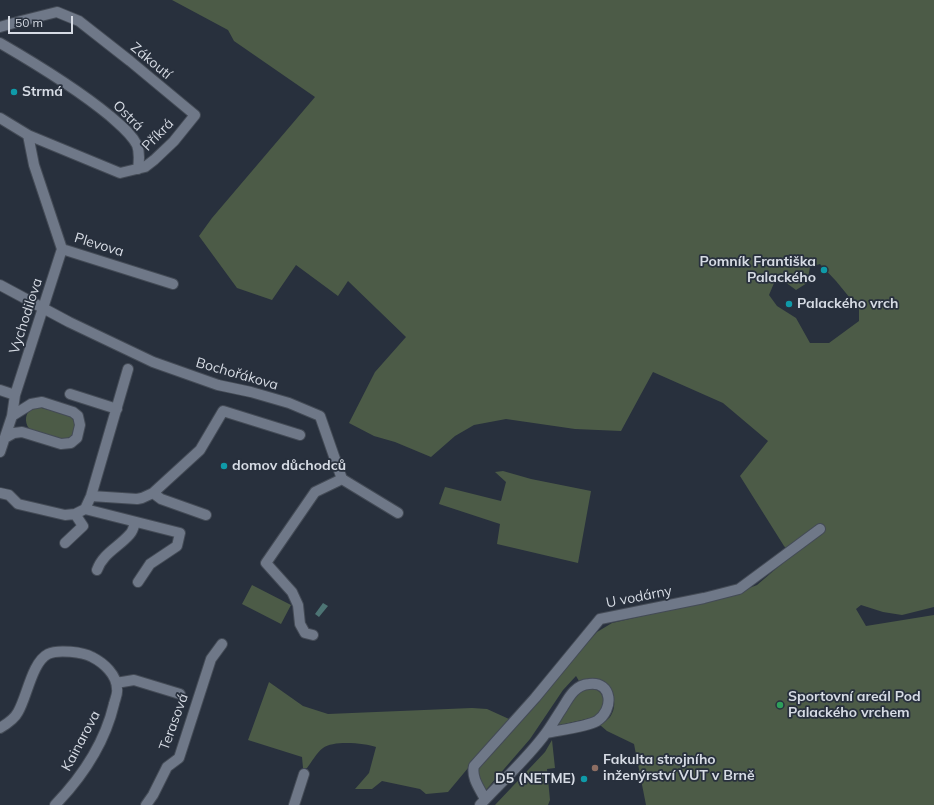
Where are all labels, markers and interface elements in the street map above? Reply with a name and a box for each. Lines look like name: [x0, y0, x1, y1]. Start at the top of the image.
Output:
scale bar: [10, 8, 75, 34]
text: 50 m: [15, 15, 43, 30]
street label: Zákoutí: [127, 39, 175, 83]
place label: Strmá: [22, 84, 63, 100]
marker: Strmá: [9, 87, 19, 97]
street label: Ostrá: [109, 97, 147, 135]
street label: Příkrá: [139, 115, 177, 155]
street label: Plevova: [72, 230, 126, 260]
place label: Pomník Františka Palackého: [699, 254, 816, 286]
marker: Pomník Františka Palackého: [819, 265, 829, 275]
street label: Vychodilova: [6, 276, 46, 356]
place label: Palackého vrch: [797, 296, 898, 312]
marker: Palackého vrch: [784, 299, 794, 309]
street label: Bochořákova: [194, 354, 280, 394]
place label: domov důchodců: [232, 458, 346, 474]
marker: domov důchodců: [219, 461, 229, 471]
street label: U vodárny: [605, 582, 673, 612]
place label: Sportovní areál Pod Palackého vrchem: [788, 689, 921, 722]
street label: Terasová: [156, 691, 192, 753]
marker: Sportovní areál Pod Palackého vrchem: [775, 700, 785, 710]
street label: Kainarova: [58, 708, 104, 774]
place label: Fakulta strojního inženýrství VUT v Brně: [603, 752, 755, 784]
marker: Fakulta strojního inženýrství VUT v Brně: [590, 763, 600, 773]
place label: D5 (NETME): [495, 771, 576, 787]
marker: D5 (NETME): [579, 774, 589, 784]

